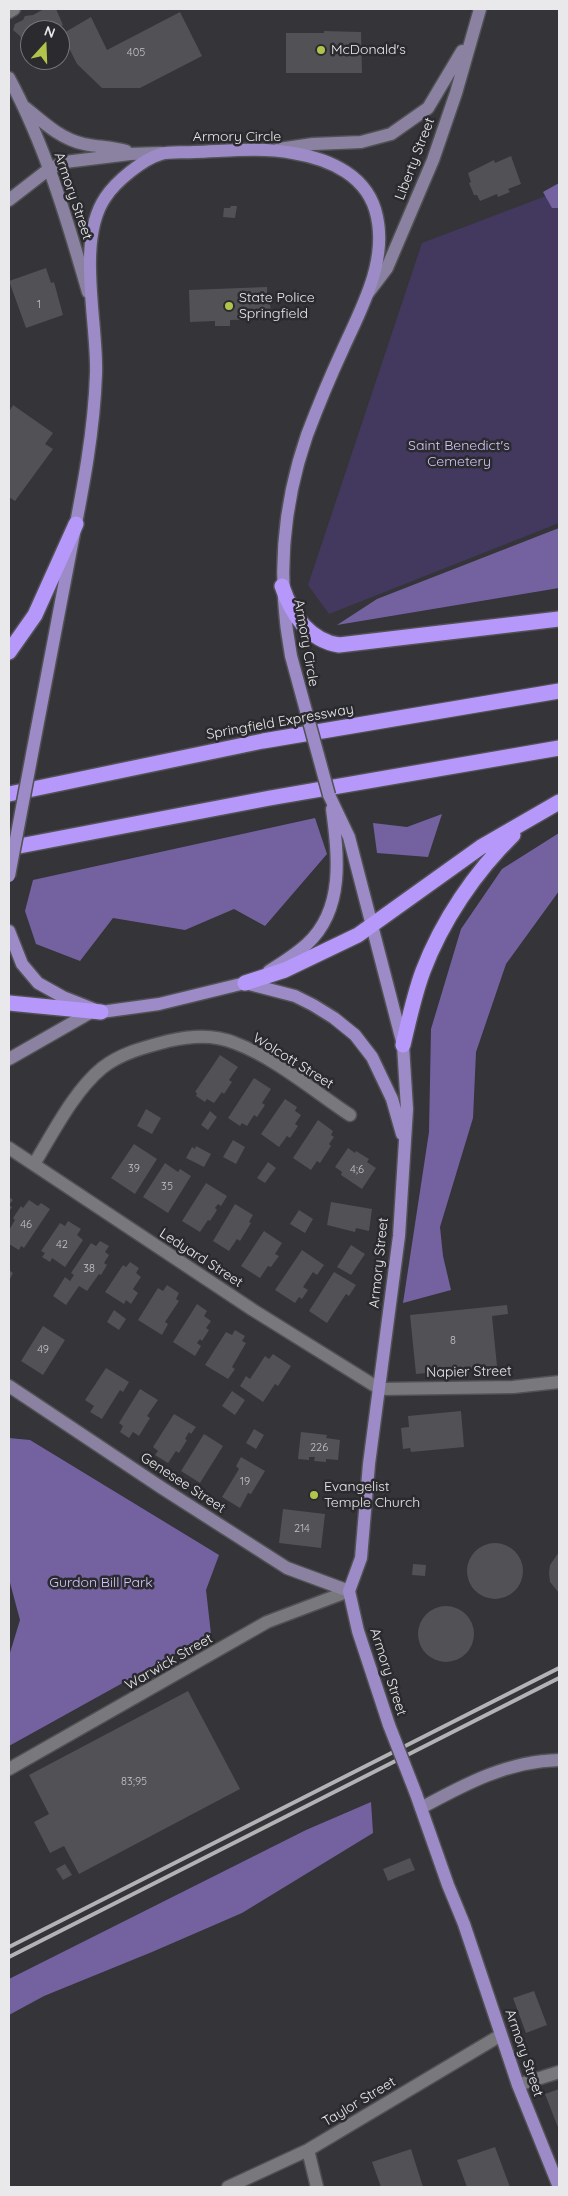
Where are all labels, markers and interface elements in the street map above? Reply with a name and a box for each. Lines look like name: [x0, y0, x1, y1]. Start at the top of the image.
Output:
north arrow: [20, 20, 70, 70]
text: N: [42, 22, 58, 42]
place label: McDonald's: [331, 42, 406, 58]
marker: McDonald's: [315, 44, 327, 56]
house number: 405: [127, 46, 145, 60]
street label: Liberty Street: [392, 115, 438, 203]
street label: Armory Circle: [193, 129, 281, 145]
street label: Armory Street: [50, 150, 96, 242]
place label: State Police Springfield: [239, 290, 315, 322]
house number: 1: [37, 298, 41, 312]
marker: State Police Springfield: [223, 300, 235, 312]
park label: Saint Benedict's Cemetery: [408, 438, 510, 471]
street label: Armory Circle: [290, 598, 322, 688]
street label: Springfield Expressway: [205, 701, 355, 743]
street label: Wolcott Street: [249, 1029, 337, 1093]
house number: 39: [128, 1162, 140, 1176]
house number: 4;6: [350, 1163, 364, 1177]
house number: 35: [161, 1180, 173, 1194]
street label: Armory Street: [366, 1217, 392, 1309]
house number: 46: [20, 1218, 32, 1232]
street label: Ledyard Street: [156, 1225, 246, 1291]
house number: 42: [56, 1238, 68, 1252]
house number: 38: [83, 1262, 95, 1276]
house number: 8: [450, 1334, 456, 1348]
house number: 49: [37, 1343, 49, 1357]
street label: Napier Street: [426, 1363, 512, 1381]
house number: 226: [310, 1441, 328, 1455]
street label: Genesee Street: [137, 1449, 229, 1517]
house number: 19: [240, 1475, 250, 1489]
place label: Evangelist Temple Church: [324, 1479, 420, 1511]
marker: Evangelist Temple Church: [308, 1489, 320, 1501]
house number: 214: [294, 1522, 310, 1536]
park label: Gurdon Bill Park: [49, 1575, 153, 1591]
street label: Armory Street: [366, 1626, 410, 1718]
street label: Warwick Street: [122, 1630, 216, 1694]
house number: 83;95: [121, 1775, 147, 1789]
street label: Armory Street: [501, 2007, 547, 2099]
street label: Taylor Street: [319, 2074, 399, 2130]

